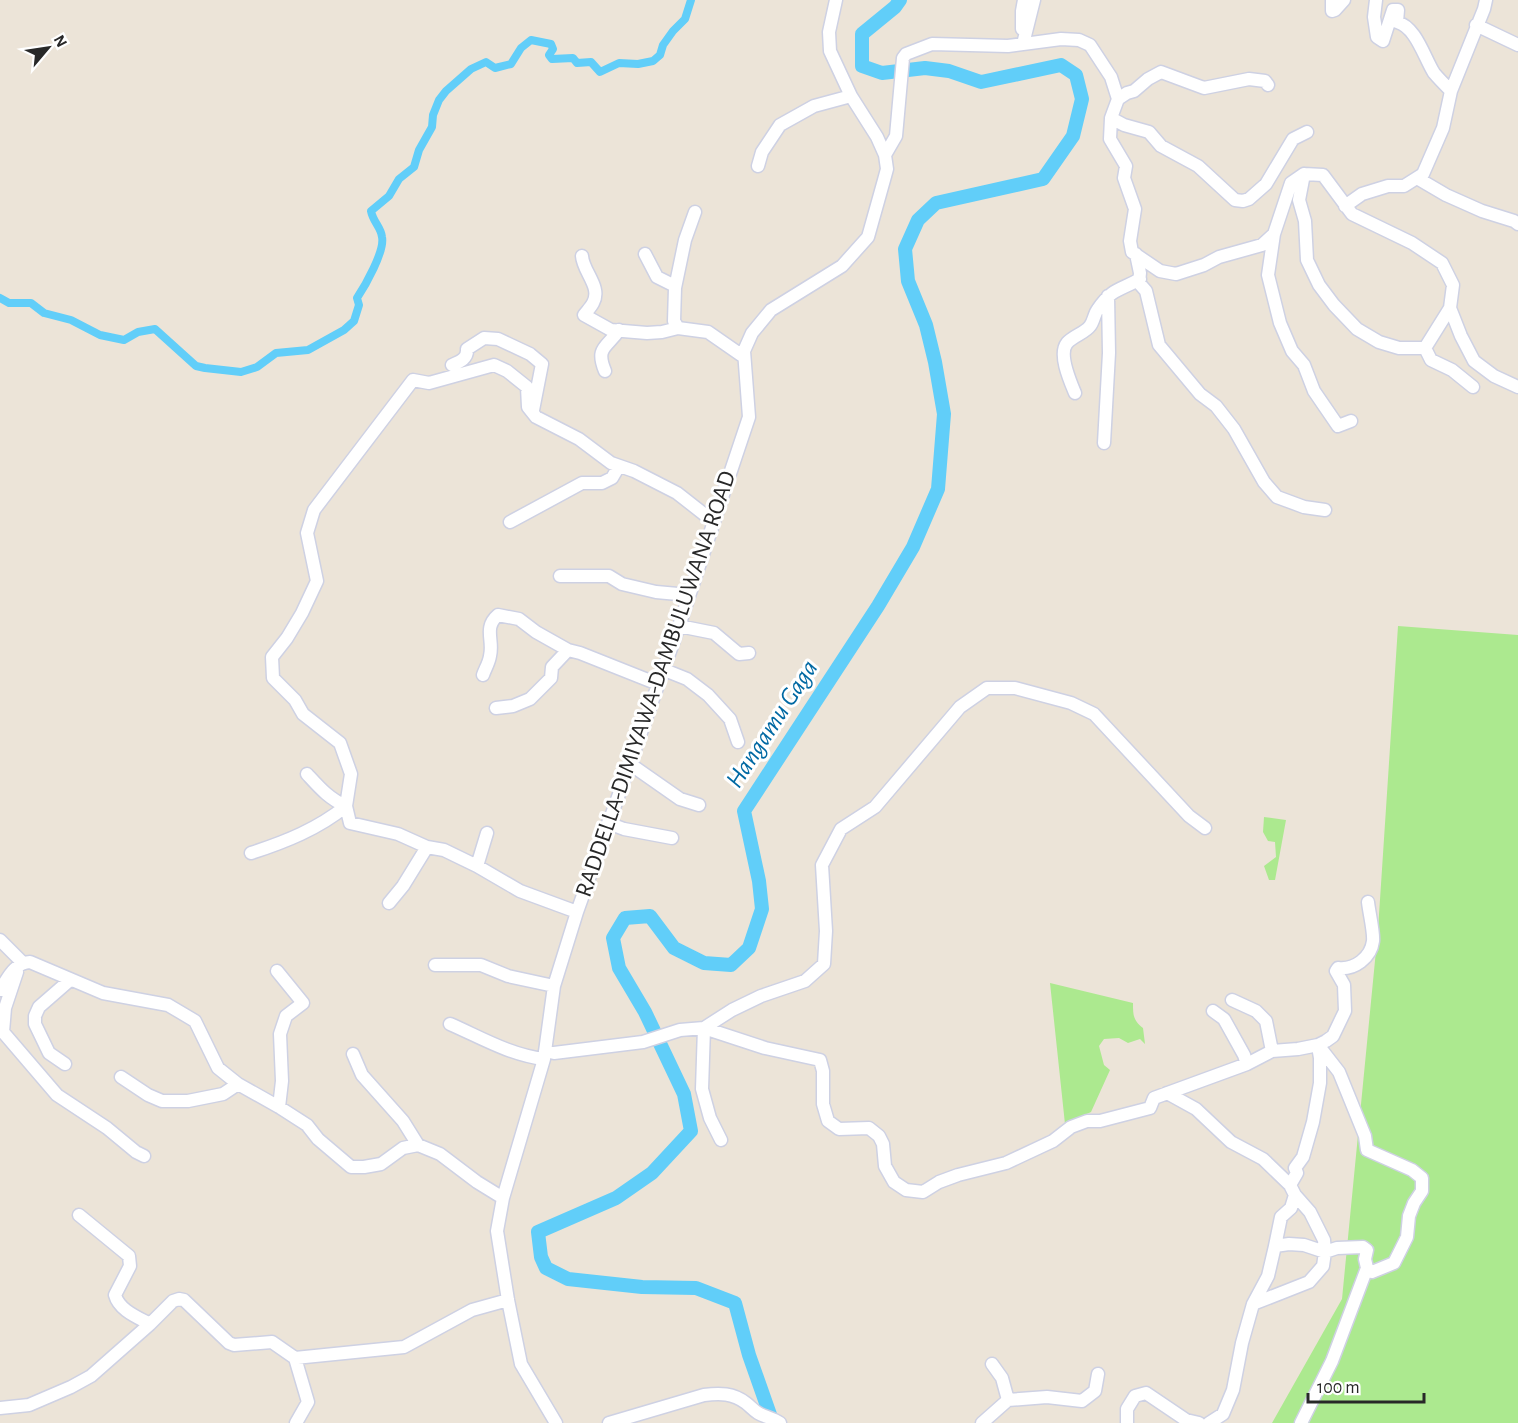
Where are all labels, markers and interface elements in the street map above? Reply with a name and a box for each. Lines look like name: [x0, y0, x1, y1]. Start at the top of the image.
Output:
north arrow: [18, 18, 78, 78]
text: N: [51, 32, 70, 50]
street label: RADDELLA-DIMIYAWA-DAMBULUWANA ROAD: [572, 468, 740, 900]
water label: Hangamu Gaga: [721, 656, 823, 792]
scale bar: [1308, 1366, 1424, 1404]
text: 100 m: [1317, 1379, 1360, 1397]

